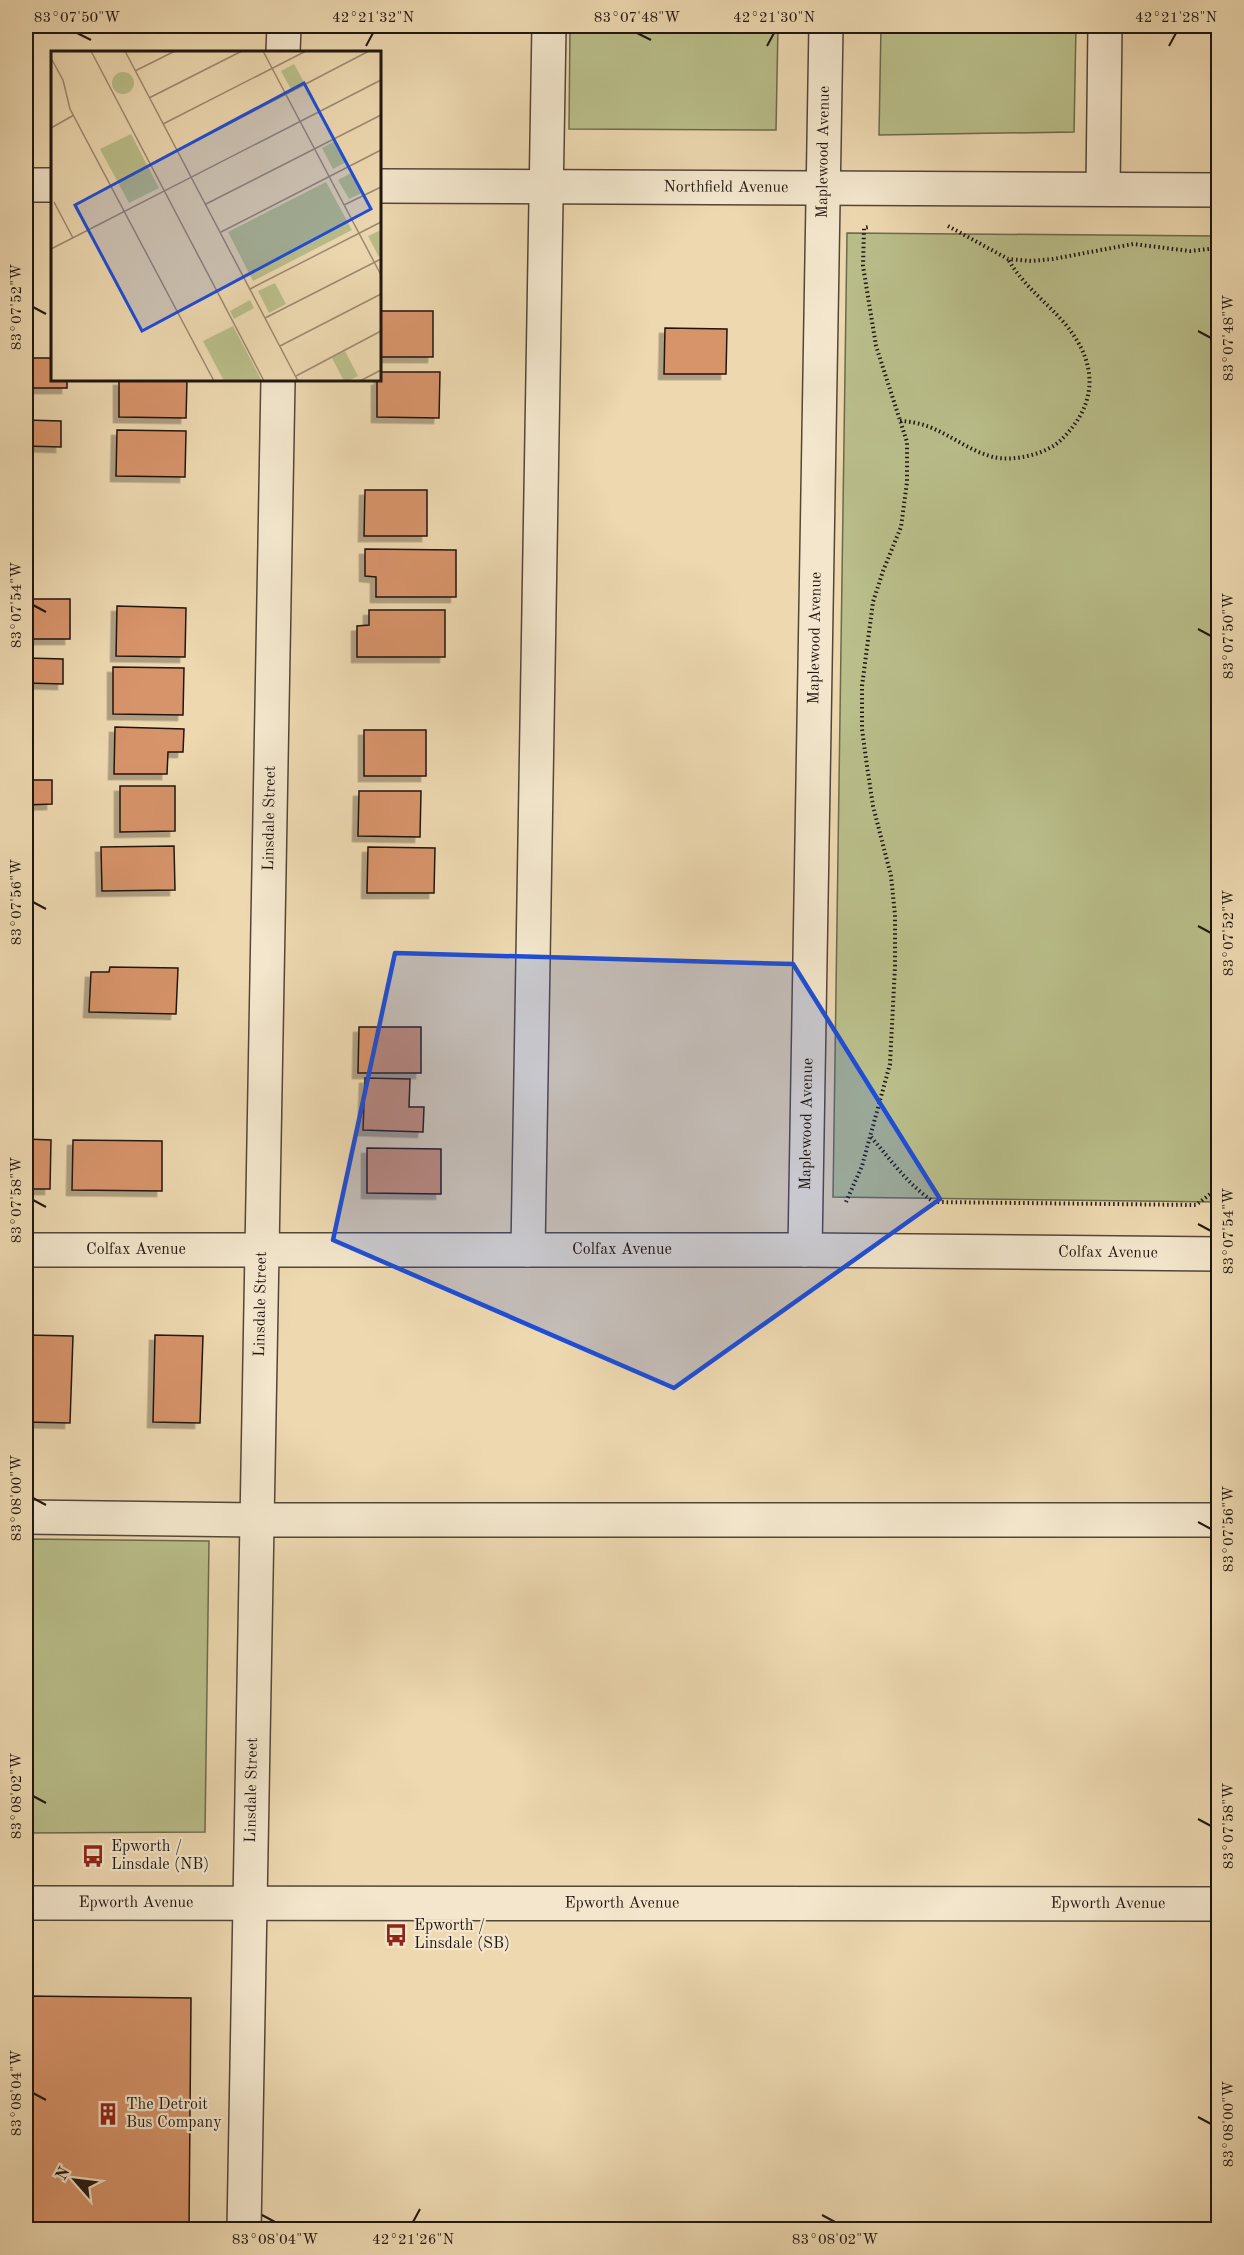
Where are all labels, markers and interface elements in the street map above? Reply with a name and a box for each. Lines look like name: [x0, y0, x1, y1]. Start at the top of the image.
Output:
text: 83°07'50"W: [34, 11, 120, 26]
text: 42°21'32"N: [332, 11, 414, 26]
text: 83°07'48"W: [594, 11, 680, 26]
text: 42°21'30"N: [733, 11, 815, 26]
text: 42°21'28"N: [1135, 11, 1217, 26]
inset map: [51, 51, 381, 381]
street label: Maplewood Avenue: [815, 86, 833, 219]
street label: Northfield Avenue: [663, 179, 789, 196]
text: 83°07'52"W: [10, 264, 25, 350]
text: 83°07'48"W: [1222, 295, 1237, 381]
text: 83°07'54"W: [10, 562, 25, 648]
street label: Maplewood Avenue: [806, 572, 825, 704]
text: 83°07'50"W: [1222, 593, 1237, 679]
street label: Linsdale Street: [261, 765, 279, 871]
text: 83°07'56"W: [10, 859, 25, 945]
text: 83°07'52"W: [1222, 890, 1237, 976]
street label: Maplewood Avenue: [798, 1058, 816, 1190]
text: 83°07'58"W: [10, 1157, 25, 1243]
text: 83°07'54"W: [1222, 1188, 1237, 1274]
street label: Colfax Avenue: [86, 1242, 186, 1258]
street label: Colfax Avenue: [572, 1242, 672, 1258]
street label: Colfax Avenue: [1058, 1244, 1158, 1261]
street label: Linsdale Street: [252, 1251, 270, 1357]
text: 83°08'00"W: [10, 1455, 25, 1541]
text: 83°07'56"W: [1222, 1486, 1237, 1572]
street label: Linsdale Street: [243, 1737, 261, 1843]
text: 83°08'02"W: [10, 1753, 25, 1839]
text: 83°07'58"W: [1222, 1783, 1237, 1869]
place label: Epworth / Linsdale (NB): [111, 1839, 209, 1873]
bus stop icon: Epworth / Linsdale (NB): [80, 1843, 106, 1869]
street label: Epworth Avenue: [79, 1895, 193, 1911]
street label: Epworth Avenue: [565, 1895, 679, 1912]
street label: Epworth Avenue: [1051, 1896, 1165, 1912]
place label: Epworth / Linsdale (SB): [414, 1918, 510, 1952]
bus stop icon: Epworth / Linsdale (SB): [383, 1922, 409, 1948]
text: 83°08'04"W: [10, 2050, 25, 2136]
text: 83°08'00"W: [1222, 2081, 1237, 2167]
place label: The Detroit Bus Company: [126, 2097, 222, 2131]
building icon: The Detroit Bus Company: [95, 2101, 121, 2127]
north arrow: [45, 2150, 105, 2210]
text: N: [54, 2164, 74, 2183]
text: 83°08'04"W: [232, 2233, 318, 2248]
text: 42°21'26"N: [372, 2233, 454, 2248]
text: 83°08'02"W: [792, 2233, 878, 2248]

